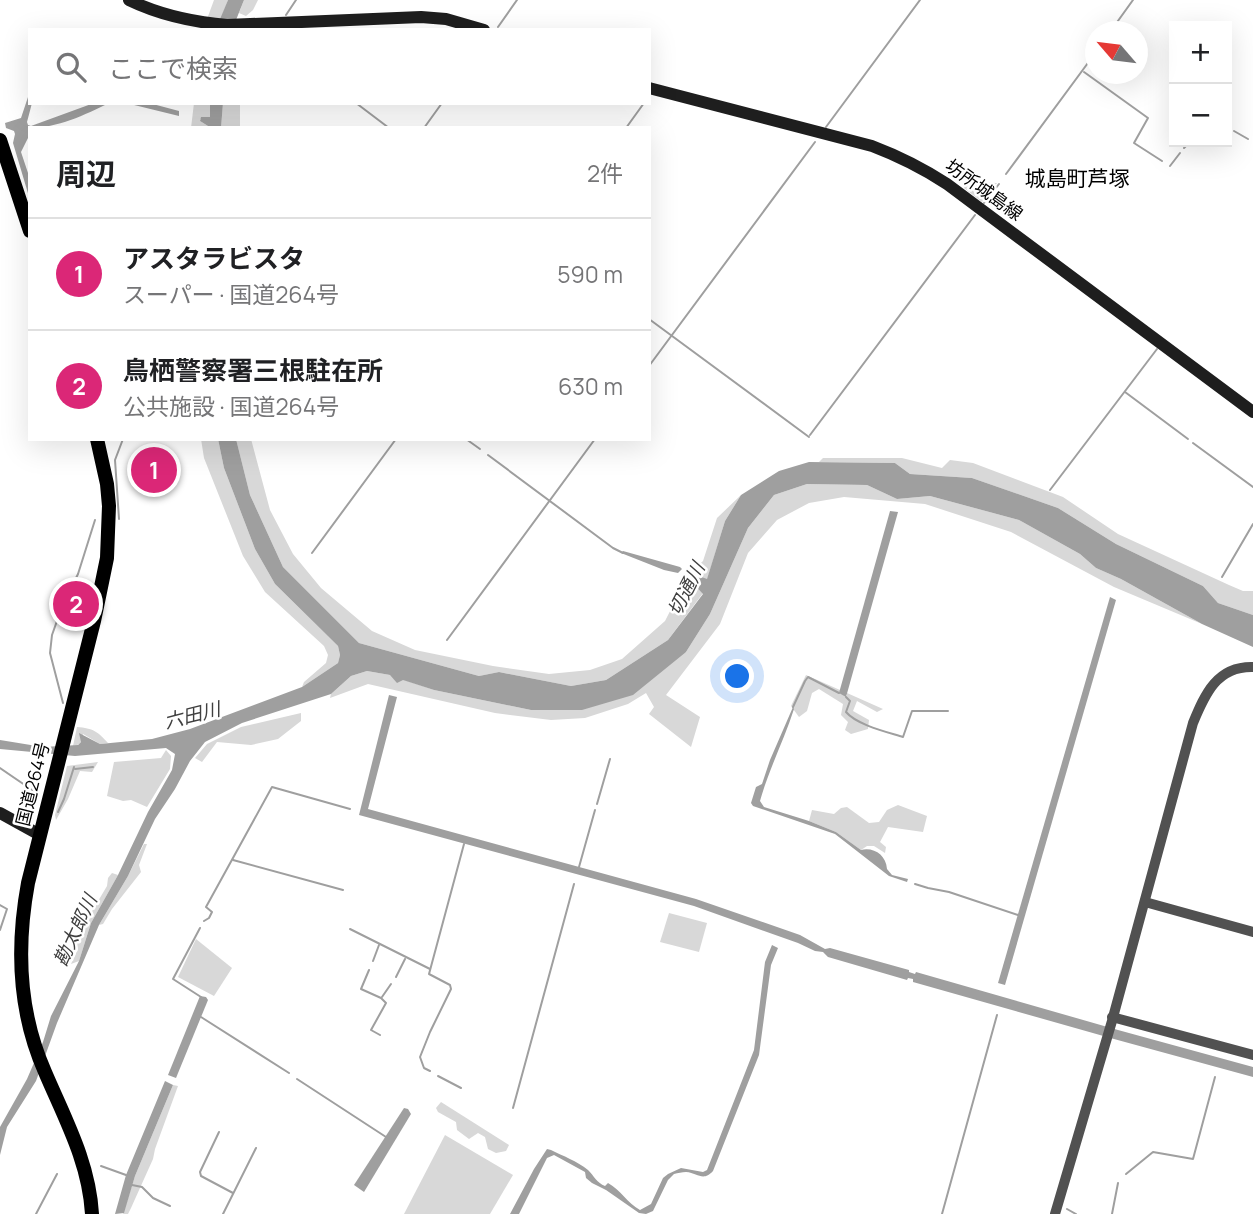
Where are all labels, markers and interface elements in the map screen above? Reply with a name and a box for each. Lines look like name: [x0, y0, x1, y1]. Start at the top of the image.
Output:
north arrow: [1085, 21, 1148, 84]
map controls: [1169, 21, 1232, 147]
button: +: [1169, 21, 1232, 84]
search box: [28, 28, 651, 105]
icon: search: [52, 48, 90, 86]
text: ここで検索: [108, 50, 238, 86]
button: −: [1169, 84, 1232, 147]
text: 周辺: [56, 153, 116, 194]
street label: 坊所城島線: [941, 153, 1028, 225]
text: 2件: [587, 157, 623, 189]
district label: 城島町芦塚: [1025, 164, 1130, 192]
text: アスタラビスタ: [123, 240, 305, 276]
text: 1: [74, 258, 84, 290]
text: 590 m: [557, 258, 623, 290]
text: スーパー · 国道264号: [123, 278, 339, 310]
text: 鳥栖警察署三根駐在所: [123, 352, 383, 388]
text: 2: [72, 370, 86, 402]
text: 630 m: [558, 370, 623, 402]
text: 公共施設 · 国道264号: [123, 390, 339, 422]
pin: 1: [131, 444, 177, 496]
water label: 切通川: [661, 556, 711, 620]
pin: 2: [53, 578, 99, 630]
your location: [720, 659, 754, 693]
water label: 六田川: [161, 695, 225, 735]
street label: 国道264号: [10, 739, 54, 828]
water label: 勘太郎川: [47, 888, 104, 970]

